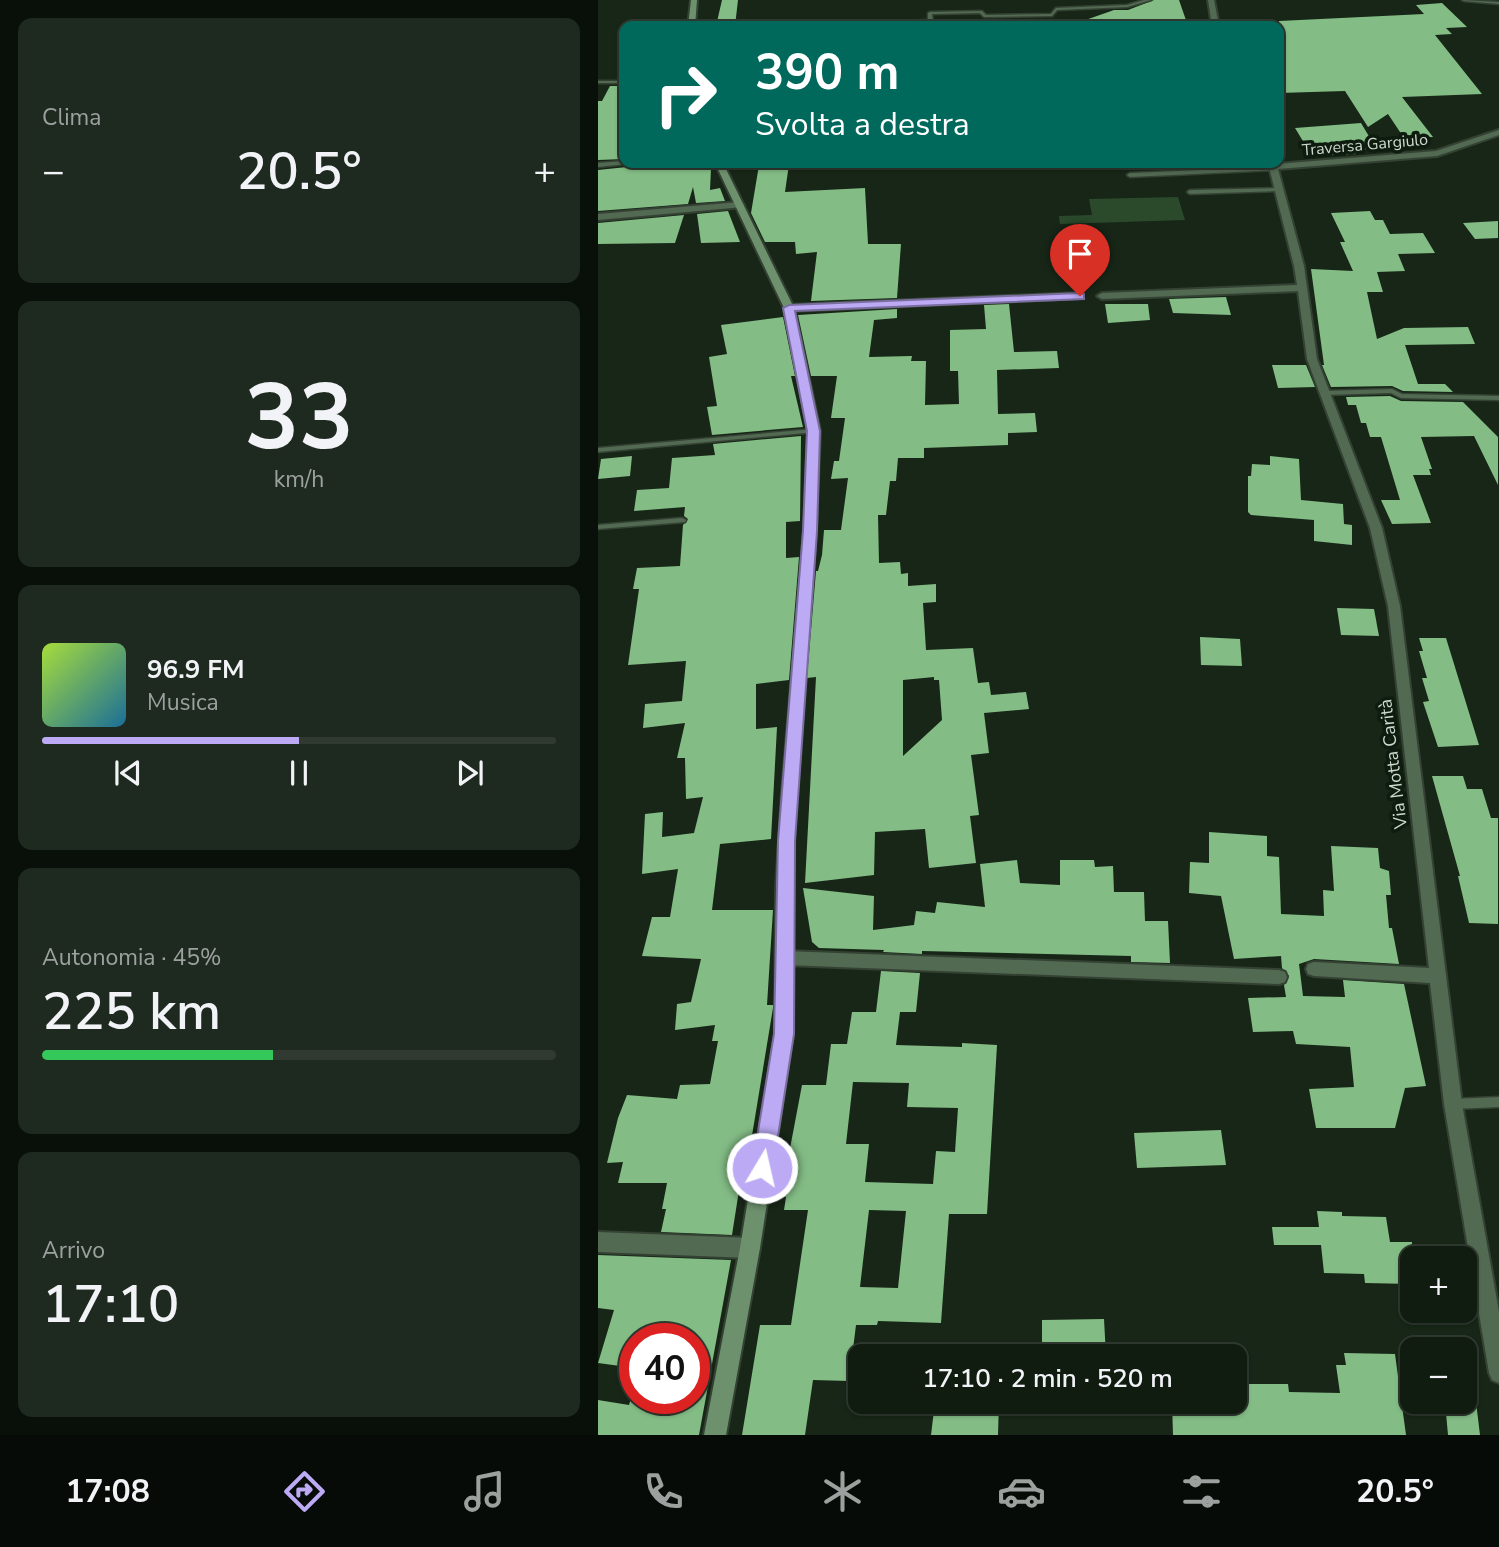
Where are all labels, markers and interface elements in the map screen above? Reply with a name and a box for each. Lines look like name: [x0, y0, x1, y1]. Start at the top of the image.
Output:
text: 390 m: [755, 39, 899, 106]
icon: right: [640, 49, 731, 140]
text: Clima: [42, 102, 102, 133]
text: Svolta a destra: [755, 103, 970, 146]
street label: Traversa Gargiulo: [1301, 129, 1429, 161]
text: 20.5°: [236, 136, 362, 207]
text: −: [42, 146, 65, 197]
text: +: [533, 146, 556, 197]
pin: [1050, 224, 1110, 296]
icon: arrive: [1061, 235, 1099, 273]
text: 33: [244, 356, 354, 480]
text: km/h: [274, 464, 324, 495]
text: 96.9 FM: [147, 652, 244, 687]
text: Musica: [147, 687, 219, 718]
street label: Via Motta Carità: [1373, 698, 1413, 831]
icon: previous: [109, 754, 147, 792]
icon: pause: [280, 754, 318, 792]
icon: next: [451, 754, 489, 792]
text: Autonomia · 45%: [42, 942, 222, 973]
text: 225 km: [42, 976, 221, 1047]
position arrow: [725, 1131, 799, 1205]
text: Arrivo: [42, 1235, 105, 1266]
map controls: [1400, 1246, 1477, 1414]
button: +: [1400, 1246, 1477, 1323]
text: 17:10: [42, 1269, 179, 1340]
speed limit sign: 40: [619, 1323, 710, 1414]
button: −: [1400, 1337, 1477, 1414]
text: 17:10 · 2 min · 520 m: [922, 1361, 1173, 1396]
icon: directions: [280, 1467, 329, 1516]
icon: music: [460, 1467, 509, 1516]
icon: phone: [639, 1467, 688, 1516]
icon: climate: [818, 1467, 867, 1516]
icon: car: [997, 1467, 1046, 1516]
icon: filters: [1177, 1467, 1226, 1516]
text: 17:08: [65, 1470, 150, 1513]
text: 20.5°: [1356, 1470, 1434, 1513]

